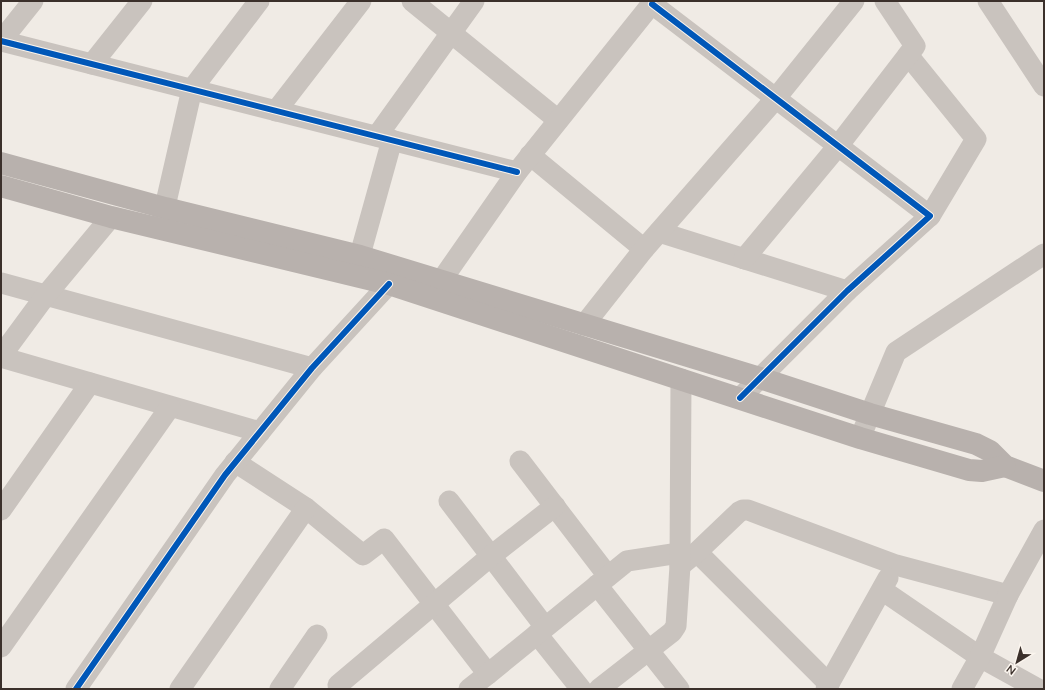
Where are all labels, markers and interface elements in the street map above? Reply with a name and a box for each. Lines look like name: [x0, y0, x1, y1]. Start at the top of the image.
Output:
north arrow: [997, 642, 1037, 682]
text: N: [1003, 662, 1019, 678]

